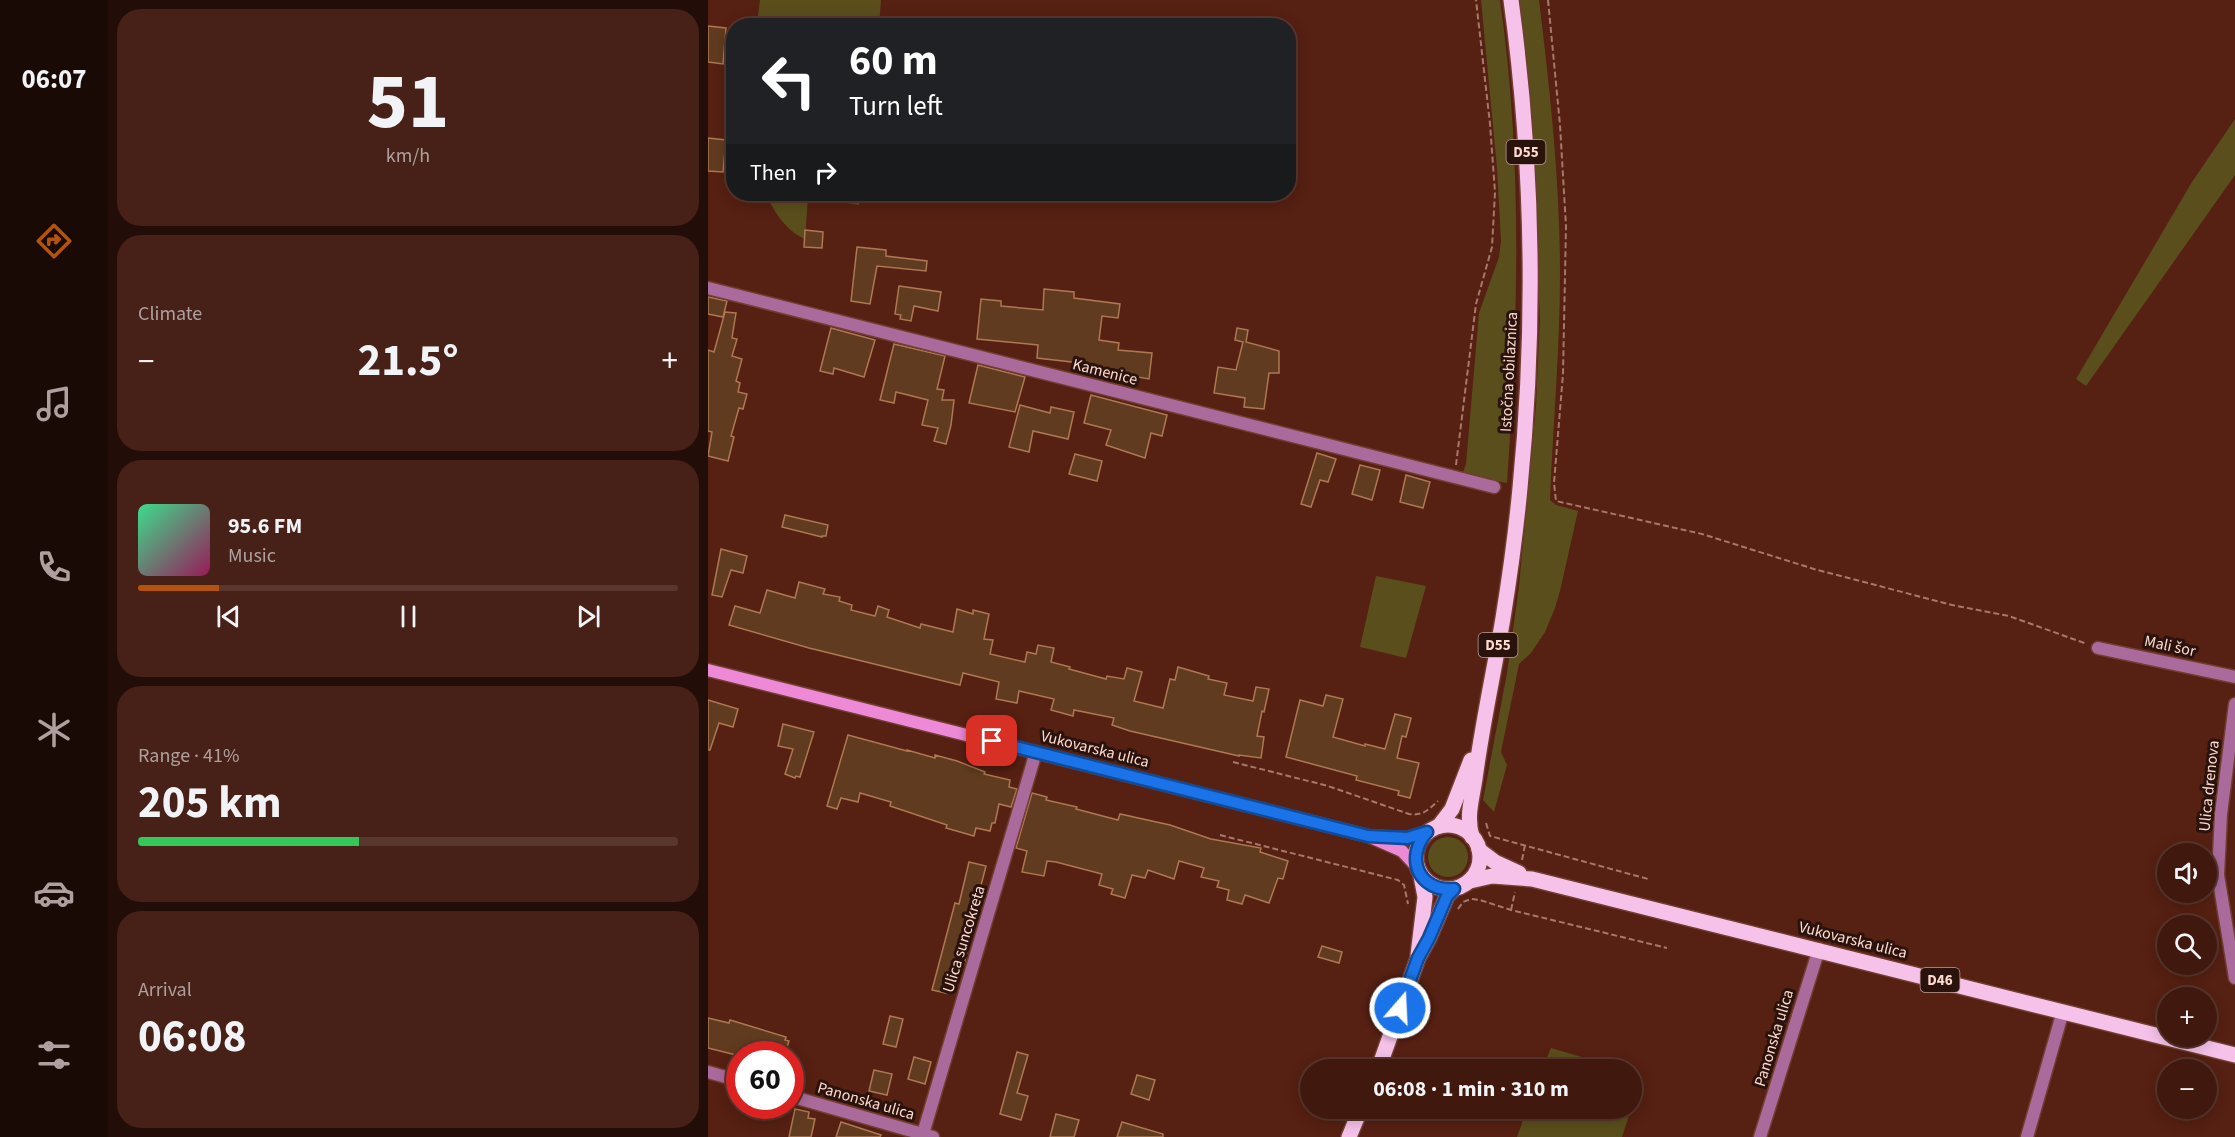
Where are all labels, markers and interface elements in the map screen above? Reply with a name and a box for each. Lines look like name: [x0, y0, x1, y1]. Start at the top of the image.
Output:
text: 60 m: [849, 31, 938, 91]
icon: left: [750, 42, 828, 120]
text: 51: [367, 47, 449, 158]
text: 06:07: [21, 60, 87, 99]
text: Turn left: [849, 87, 943, 126]
road number: D55: [1506, 140, 1546, 164]
text: km/h: [386, 142, 430, 170]
icon: right: [809, 156, 842, 189]
text: Then: [750, 157, 797, 189]
icon: directions: [33, 220, 75, 262]
text: Climate: [138, 300, 202, 328]
street label: Istočna obilaznica: [1495, 311, 1523, 433]
text: 21.5°: [357, 329, 459, 393]
text: −: [138, 338, 154, 385]
text: +: [662, 338, 678, 385]
street label: Kamenice: [1070, 353, 1140, 391]
icon: music: [33, 383, 75, 425]
text: 95.6 FM: [228, 510, 302, 542]
text: Music: [228, 542, 276, 570]
icon: phone: [33, 546, 75, 588]
icon: previous: [212, 600, 245, 633]
icon: pause: [392, 600, 425, 633]
icon: next: [572, 600, 605, 633]
street label: Mali šor: [2142, 630, 2198, 662]
road number: D55: [1478, 633, 1518, 657]
icon: climate: [33, 709, 75, 751]
pin: [966, 715, 1017, 766]
icon: arrive: [975, 724, 1008, 757]
street label: Vukovarska ulica: [1038, 725, 1152, 773]
street label: Ulica drenova: [2193, 739, 2225, 833]
text: Range · 41%: [138, 742, 239, 770]
text: 205 km: [138, 771, 282, 835]
map controls: [2157, 843, 2217, 1119]
button: sound: [2157, 843, 2217, 903]
icon: car: [33, 872, 75, 914]
street label: Ulica suncokreta: [937, 883, 991, 995]
button: search: [2157, 915, 2217, 975]
street label: Vukovarska ulica: [1796, 916, 1910, 964]
road number: D46: [1920, 968, 1960, 992]
text: Arrival: [138, 976, 192, 1004]
position arrow: [1368, 976, 1432, 1040]
street label: Panonska ulica: [1749, 987, 1799, 1089]
button: +: [2157, 987, 2217, 1047]
text: 06:08: [138, 1005, 247, 1069]
icon: filters: [33, 1034, 75, 1076]
speed limit sign: 60: [726, 1041, 804, 1119]
button: −: [2157, 1059, 2217, 1119]
text: 06:08 · 1 min · 310 m: [1373, 1073, 1569, 1105]
street label: Panonska ulica: [815, 1077, 917, 1125]

